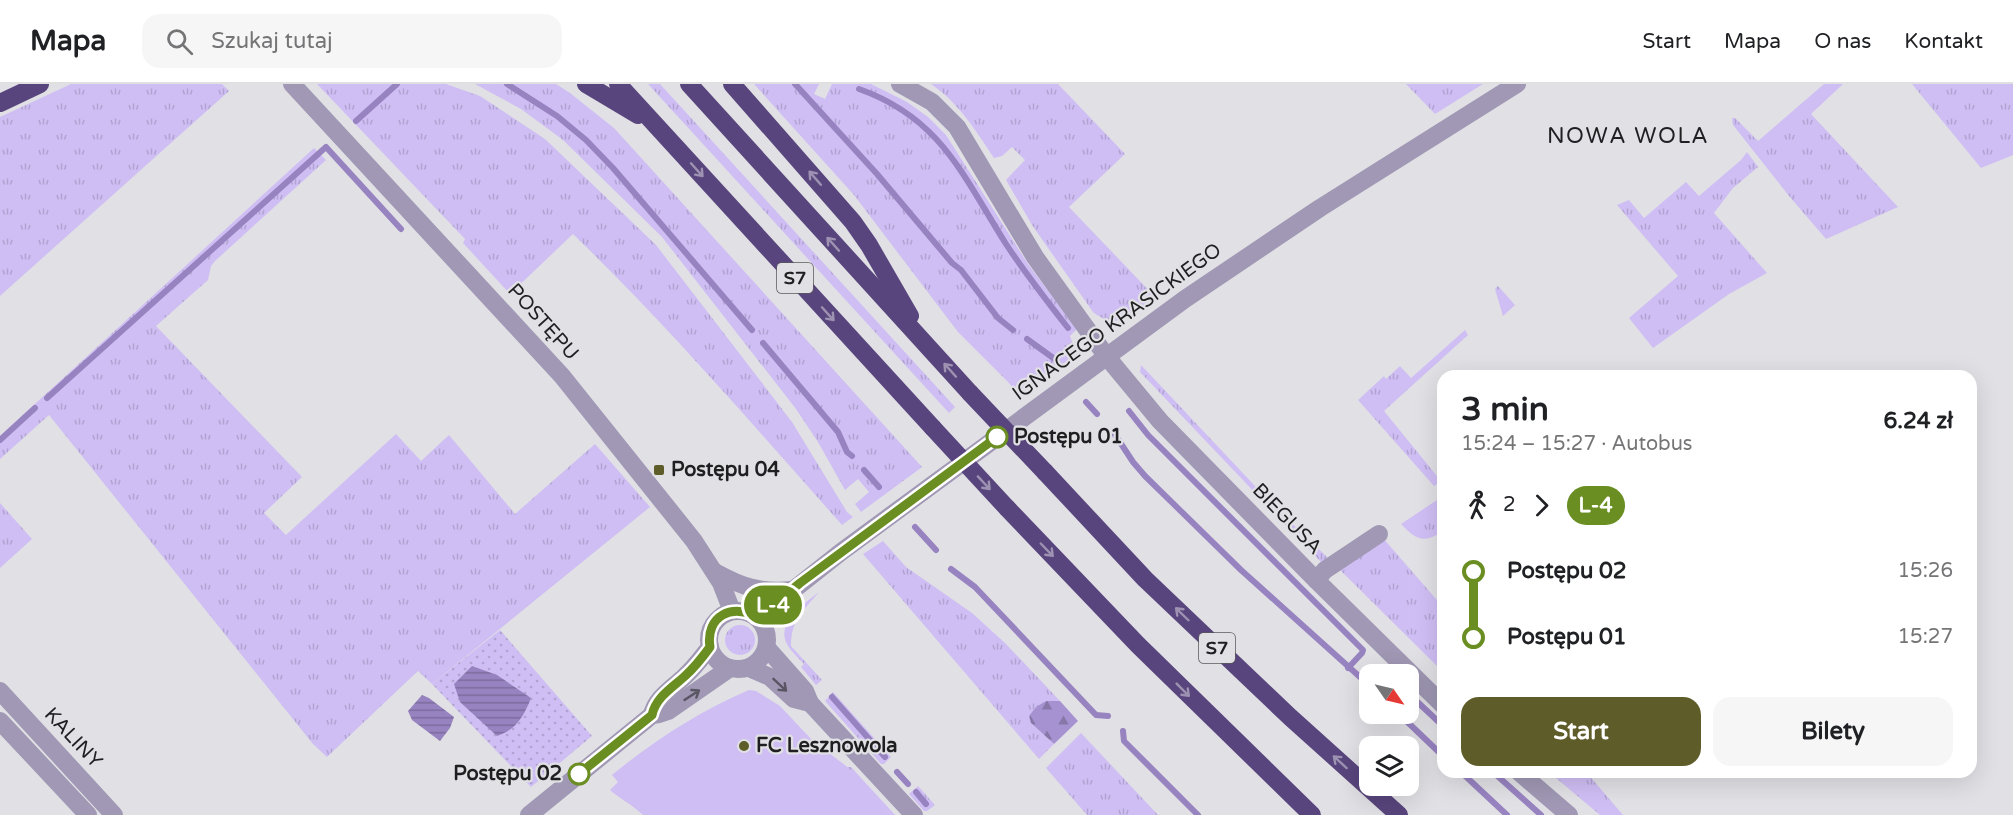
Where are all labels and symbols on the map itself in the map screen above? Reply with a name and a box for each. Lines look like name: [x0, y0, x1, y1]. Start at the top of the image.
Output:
district label: NOWA WOLA: [1547, 123, 1709, 149]
one-way arrow: [690, 163, 704, 178]
one-way arrow: [808, 171, 822, 186]
one-way arrow: [826, 236, 840, 251]
street label: IGNACEGO KRASICKIEGO: [1008, 238, 1226, 406]
road number: S7: [777, 263, 813, 293]
street label: POSTĘPU: [502, 279, 584, 365]
one-way arrow: [821, 307, 836, 322]
one-way arrow: [943, 363, 957, 378]
place label: Postępu 01: [1014, 425, 1123, 449]
marker: Postępu 01: [986, 426, 1008, 448]
place label: Postępu 04: [671, 458, 780, 482]
marker: Postępu 04: [652, 463, 666, 477]
one-way arrow: [977, 476, 991, 491]
street label: BIEGUSA: [1247, 478, 1327, 560]
one-way arrow: [1040, 543, 1055, 558]
line badge: L-4: [738, 586, 808, 624]
one-way arrow: [1175, 607, 1190, 622]
road number: S7: [1199, 633, 1235, 663]
north arrow: [1359, 664, 1419, 724]
one-way arrow: [772, 678, 787, 692]
one-way arrow: [1175, 683, 1190, 698]
one-way arrow: [684, 689, 700, 701]
street label: KALINY: [39, 703, 107, 773]
place label: FC Lesznowola: [756, 734, 898, 758]
marker: FC Lesznowola: [737, 739, 751, 753]
one-way arrow: [1333, 755, 1348, 769]
place label: Postępu 02: [453, 762, 562, 786]
marker: Postępu 02: [568, 763, 590, 785]

